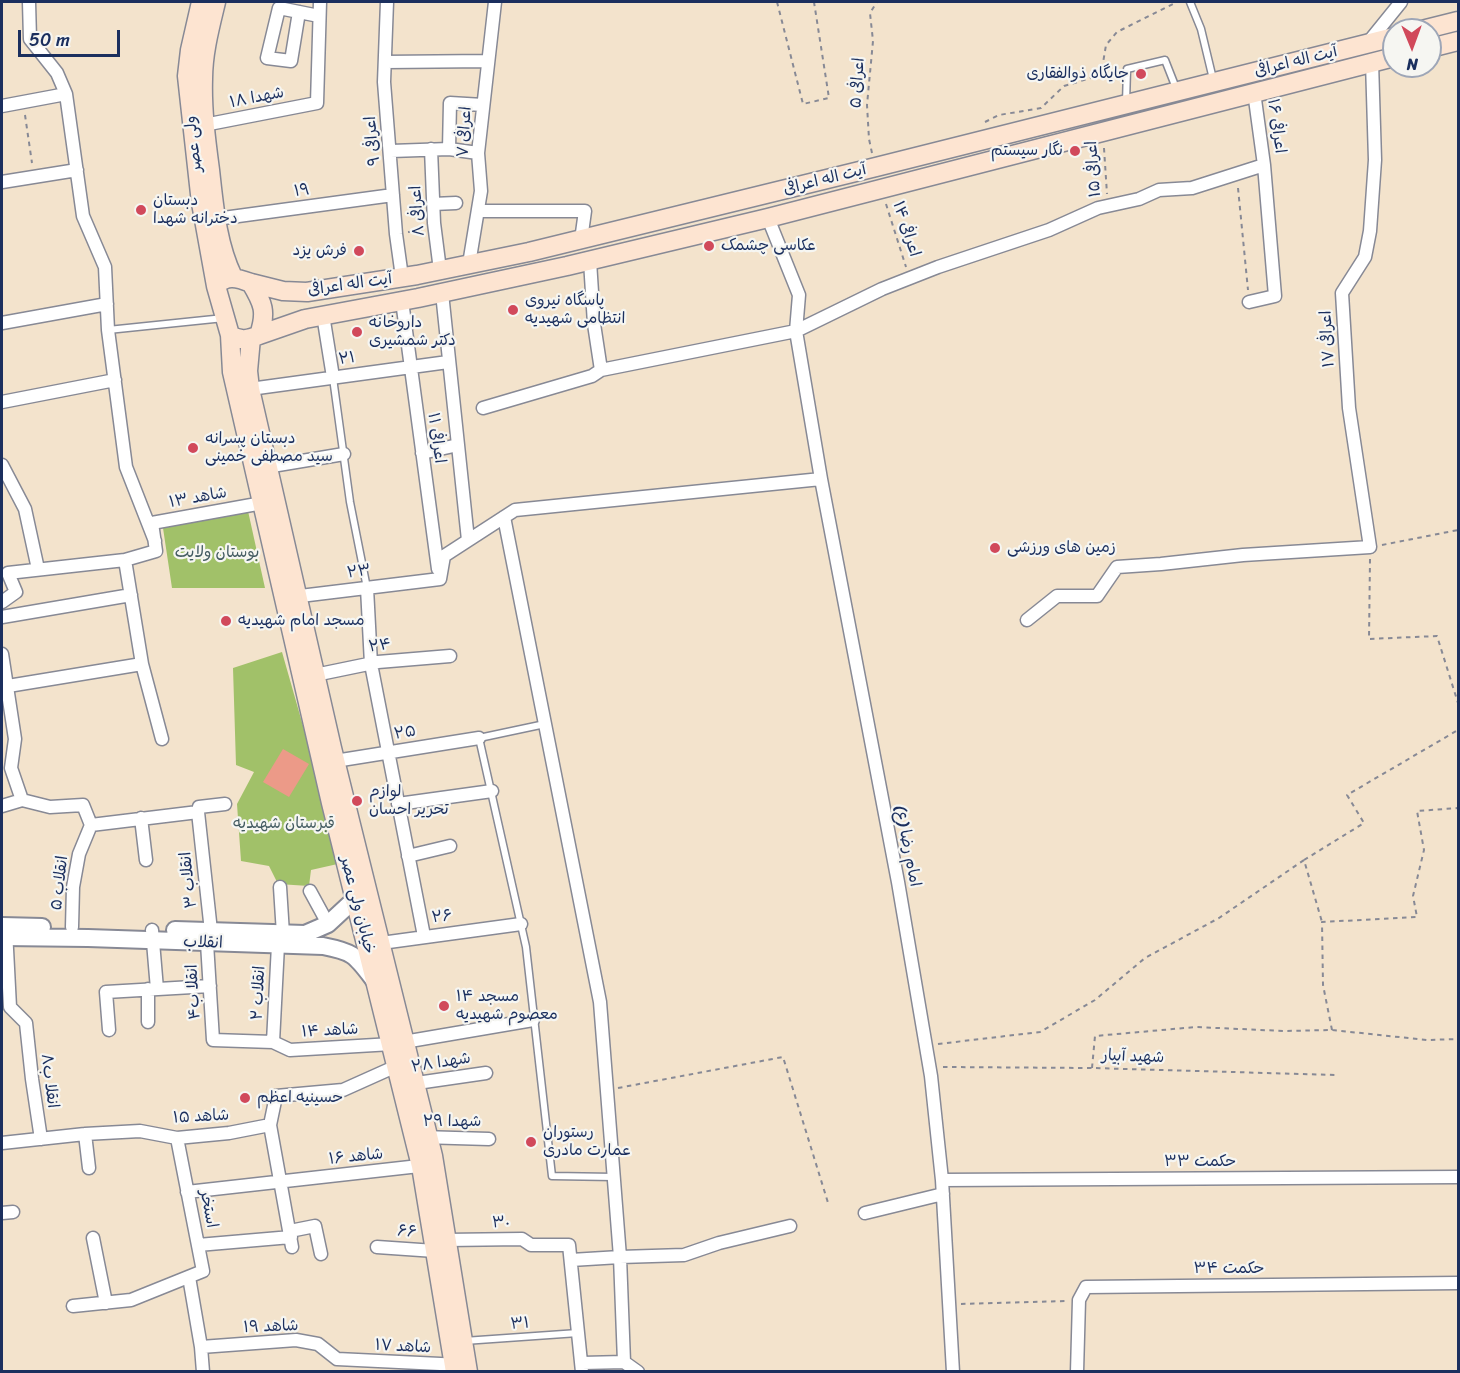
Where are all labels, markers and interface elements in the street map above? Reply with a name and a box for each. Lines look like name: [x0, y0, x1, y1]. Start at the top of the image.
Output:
scale bar: [21, 18, 123, 56]
north arrow: [1382, 18, 1442, 78]
text: 50 m: [29, 24, 70, 56]
street label: آیت اله اعرافی: [1252, 42, 1340, 82]
text: N: [1406, 50, 1418, 79]
street label: اعرافی ۵: [847, 57, 869, 109]
place label: جایگاه ذوالفقاری: [1027, 64, 1129, 84]
marker: جایگاه ذوالفقاری: [1134, 67, 1148, 81]
street label: شهدا ۱۸: [228, 83, 286, 113]
street label: اعرافی ۱۶: [1263, 97, 1289, 155]
street label: اعرافی ۷: [454, 106, 476, 158]
street label: ولی عصر: [181, 115, 207, 173]
street label: اعرافی ۹: [361, 115, 385, 167]
street label: اعرافی ۱۵: [1082, 140, 1106, 198]
place label: نگار سیستم: [991, 141, 1063, 161]
marker: نگار سیستم: [1068, 144, 1082, 158]
street label: آیت اله اعرافی: [781, 160, 869, 200]
street label: ۱۹: [293, 180, 311, 202]
street label: اعرافی ۸: [407, 185, 429, 237]
place label: دبستان دخترانه شهدا: [153, 191, 238, 229]
street label: اعرافی ۱۴: [888, 199, 924, 259]
marker: دبستان دخترانه شهدا: [134, 203, 148, 217]
place label: عکاسی چشمک: [721, 236, 816, 256]
marker: عکاسی چشمک: [702, 239, 716, 253]
place label: فرش یزد: [292, 241, 347, 261]
marker: فرش یزد: [352, 244, 366, 258]
street label: آیت اله اعرافی: [307, 270, 393, 300]
place label: پاسگاه نیروی انتظامی شهیدیه: [525, 291, 625, 329]
marker: پاسگاه نیروی انتظامی شهیدیه: [506, 303, 520, 317]
street label: اعرافی ۱۷: [1317, 310, 1339, 368]
place label: داروخانه دکتر شمشیری: [369, 313, 456, 351]
marker: داروخانه دکتر شمشیری: [350, 325, 364, 339]
street label: ۲۱: [337, 348, 357, 370]
street label: اعرافی ۱۱: [423, 411, 449, 465]
place label: دبستان پسرانه سید مصطفی خمینی: [205, 429, 333, 467]
marker: دبستان پسرانه سید مصطفی خمینی: [186, 441, 200, 455]
street label: شاهد ۱۳: [168, 483, 228, 513]
place label: زمین های ورزشی: [1007, 538, 1116, 558]
marker: زمین های ورزشی: [988, 541, 1002, 555]
park label: بوستان ولایت: [175, 543, 259, 563]
street label: ۲۳: [346, 561, 372, 583]
place label: مسجد امام شهیدیه: [238, 611, 364, 631]
marker: مسجد امام شهیدیه: [219, 614, 233, 628]
street label: ۲۴: [367, 635, 393, 657]
street label: ۲۵: [393, 722, 417, 744]
place label: لوازم تحریر احسان: [369, 782, 449, 820]
marker: لوازم تحریر احسان: [350, 794, 364, 808]
street label: امام رضا (ع): [890, 804, 924, 888]
park label: قبرستان شهیدیه: [233, 814, 335, 834]
street label: انقلاب ۳: [176, 851, 202, 909]
street label: خیابان ولی عصر: [336, 854, 378, 956]
street label: انقلاب ۵: [47, 855, 73, 911]
street label: ۲۶: [431, 906, 453, 928]
street label: انقلاب: [183, 933, 223, 953]
street label: انقلا ب۴: [183, 964, 205, 1020]
street label: انقلاب ۲: [248, 965, 270, 1021]
place label: مسجد ۱۴ معصوم شهیدیه: [456, 987, 558, 1025]
marker: مسجد ۱۴ معصوم شهیدیه: [437, 999, 451, 1013]
street label: شاهد ۱۴: [301, 1020, 359, 1042]
street label: شهید آبیار: [1101, 1046, 1165, 1068]
street label: شهدا ۲۸: [410, 1049, 472, 1077]
street label: انقلا ب۸: [36, 1053, 62, 1109]
place label: حسینیه اعظم: [257, 1088, 343, 1108]
marker: حسینیه اعظم: [238, 1091, 252, 1105]
street label: شاهد ۱۵: [172, 1106, 230, 1128]
street label: شهدا ۲۹: [423, 1112, 481, 1132]
place label: رستوران عمارت مادری: [543, 1123, 631, 1161]
marker: رستوران عمارت مادری: [524, 1135, 538, 1149]
street label: شاهد ۱۶: [328, 1145, 384, 1169]
street label: حکمت ۳۳: [1164, 1152, 1236, 1172]
street label: استخر: [195, 1188, 221, 1230]
street label: ۳۰: [492, 1213, 510, 1233]
street label: ۶۶: [397, 1222, 417, 1242]
street label: حکمت ۳۴: [1193, 1259, 1265, 1279]
street label: ۳۱: [510, 1314, 530, 1334]
street label: شاهد ۱۹: [243, 1316, 299, 1338]
street label: شاهد ۱۷: [374, 1336, 432, 1358]

